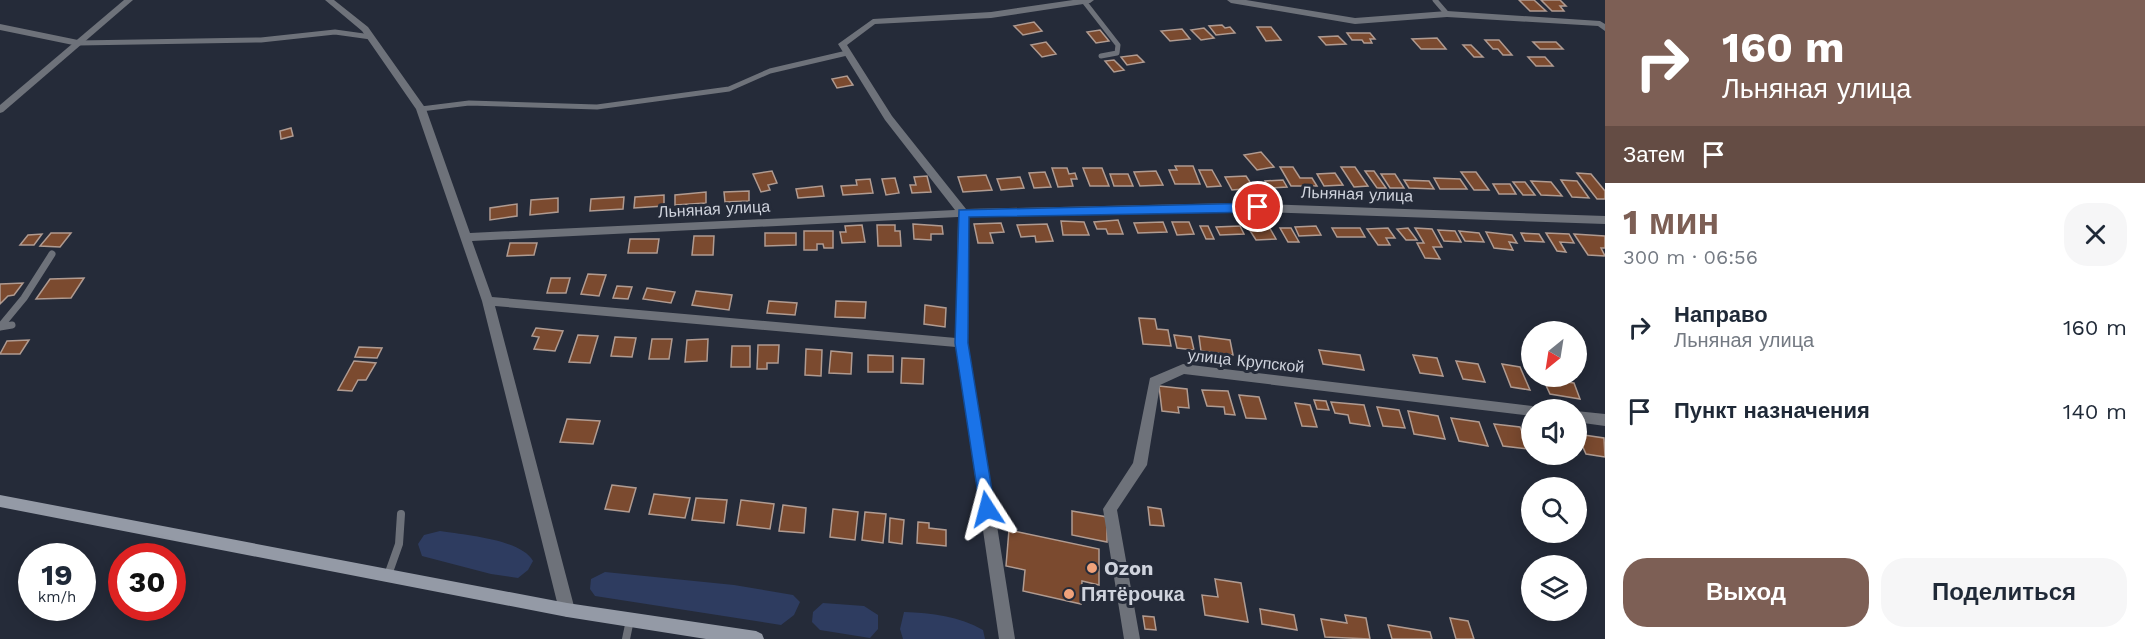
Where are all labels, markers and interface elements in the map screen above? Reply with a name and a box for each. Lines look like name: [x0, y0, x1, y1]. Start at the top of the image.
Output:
text: 160 m: [1722, 23, 1845, 72]
icon: right: [1623, 24, 1701, 102]
text: Льняная улица: [1722, 73, 1911, 105]
icon: arrive: [1697, 138, 1730, 171]
text: Затем: [1623, 142, 1685, 167]
pin: [1232, 181, 1283, 232]
street label: Льняная улица: [1301, 183, 1413, 205]
icon: arrive: [1241, 190, 1274, 223]
street label: Льняная улица: [657, 197, 771, 221]
text: 1 мин: [1623, 201, 1719, 243]
button: close: [2064, 203, 2127, 266]
text: 300 m · 06:56: [1623, 245, 1758, 269]
text: Направо: [1674, 302, 1768, 327]
icon: right: [1623, 311, 1656, 344]
text: 160 m: [2063, 315, 2127, 340]
north arrow: [1521, 321, 1587, 387]
map controls: [1521, 321, 1587, 621]
text: Льняная улица: [1674, 328, 1814, 352]
street label: улица Крупской: [1187, 345, 1305, 377]
icon: arrive: [1623, 395, 1656, 428]
text: Пункт назначения: [1674, 398, 1870, 423]
button: sound: [1521, 399, 1587, 465]
text: 140 m: [2063, 399, 2127, 424]
position arrow: [955, 477, 1019, 541]
button: search: [1521, 477, 1587, 543]
speed limit sign: 30: [108, 543, 186, 621]
button: layers: [1521, 555, 1587, 621]
place label: Ozon: [1104, 556, 1153, 580]
text: 19: [41, 557, 73, 592]
button: Выход: [1623, 558, 1869, 627]
button: Поделиться: [1881, 558, 2127, 627]
marker: Ozon: [1085, 561, 1099, 575]
place label: Пятёрочка: [1081, 582, 1186, 606]
marker: Пятёрочка: [1062, 587, 1076, 601]
text: km/h: [38, 588, 76, 606]

